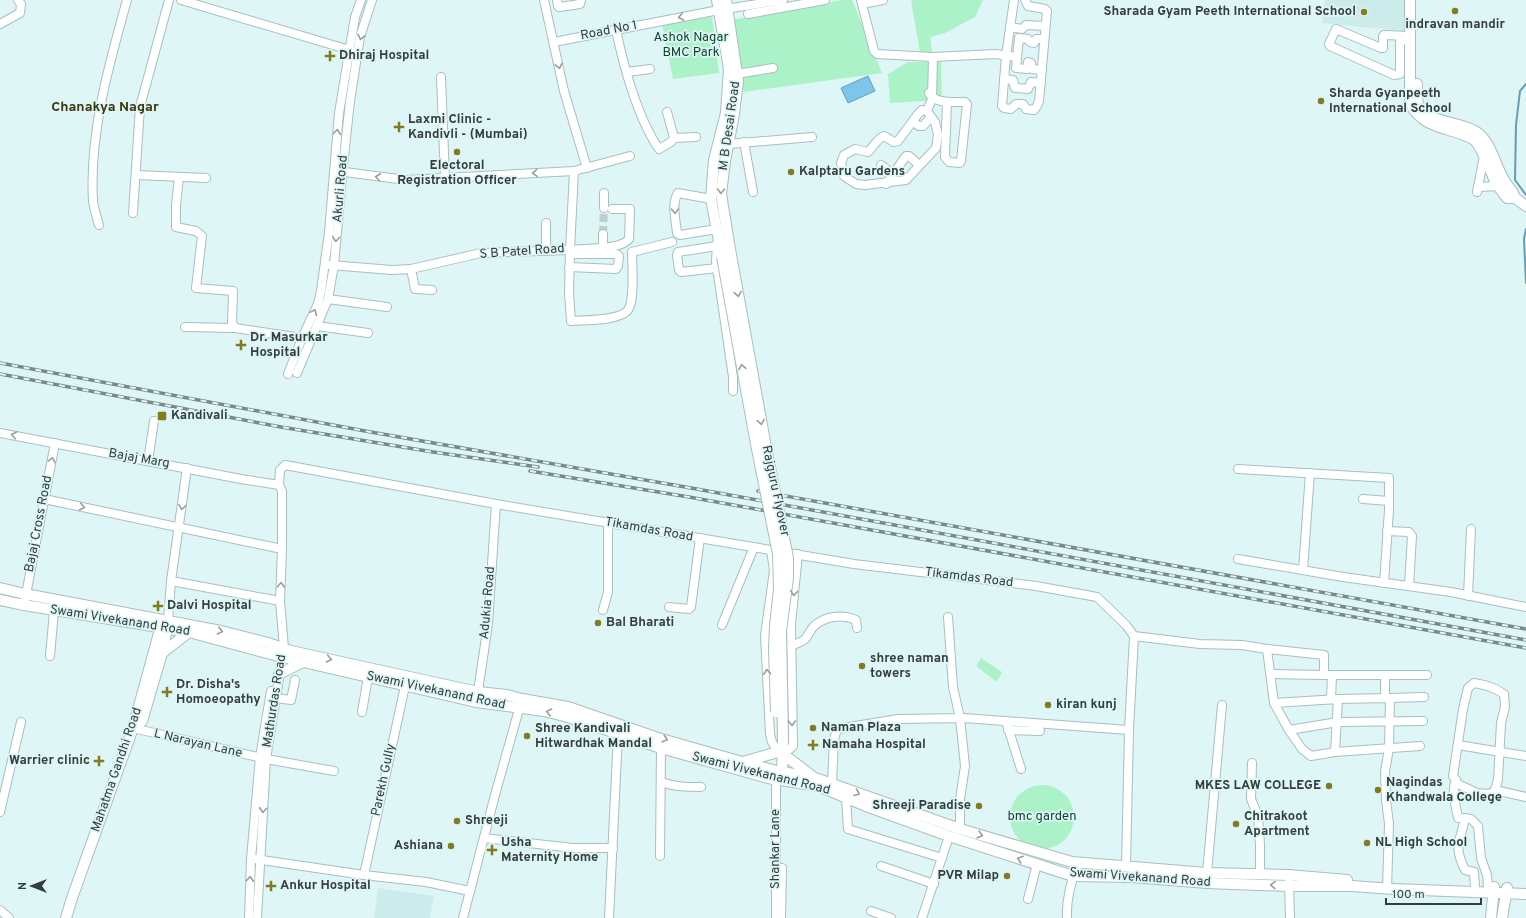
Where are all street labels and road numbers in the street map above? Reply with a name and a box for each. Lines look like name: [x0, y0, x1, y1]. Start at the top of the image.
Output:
street label: Road No 1: [579, 18, 639, 44]
street label: M B Desai Road: [716, 80, 744, 172]
street label: Akurli Road: [330, 155, 352, 223]
street label: S B Patel Road: [479, 241, 565, 263]
street label: Rajguru Flyover: [758, 444, 792, 538]
street label: Bajaj Marg: [107, 446, 171, 472]
street label: Bajaj Cross Road: [22, 474, 56, 574]
street label: Tikamdas Road: [604, 514, 694, 546]
street label: Tikamdas Road: [924, 565, 1014, 591]
street label: Adukia Road: [477, 566, 499, 640]
street label: Swami Vivekanand Road: [49, 602, 191, 640]
street label: Mathurdas Road: [260, 653, 290, 749]
street label: Swami Vivekanand Road: [365, 668, 507, 714]
street label: Mahatma Gandhi Road: [88, 706, 146, 834]
street label: L Narayan Lane: [152, 726, 244, 762]
street label: Parekh Gully: [368, 742, 400, 818]
street label: Swami Vivekanand Road: [690, 749, 832, 799]
street label: Shankar Lane: [768, 809, 784, 889]
street label: Swami Vivekanand Road: [1069, 865, 1211, 891]

